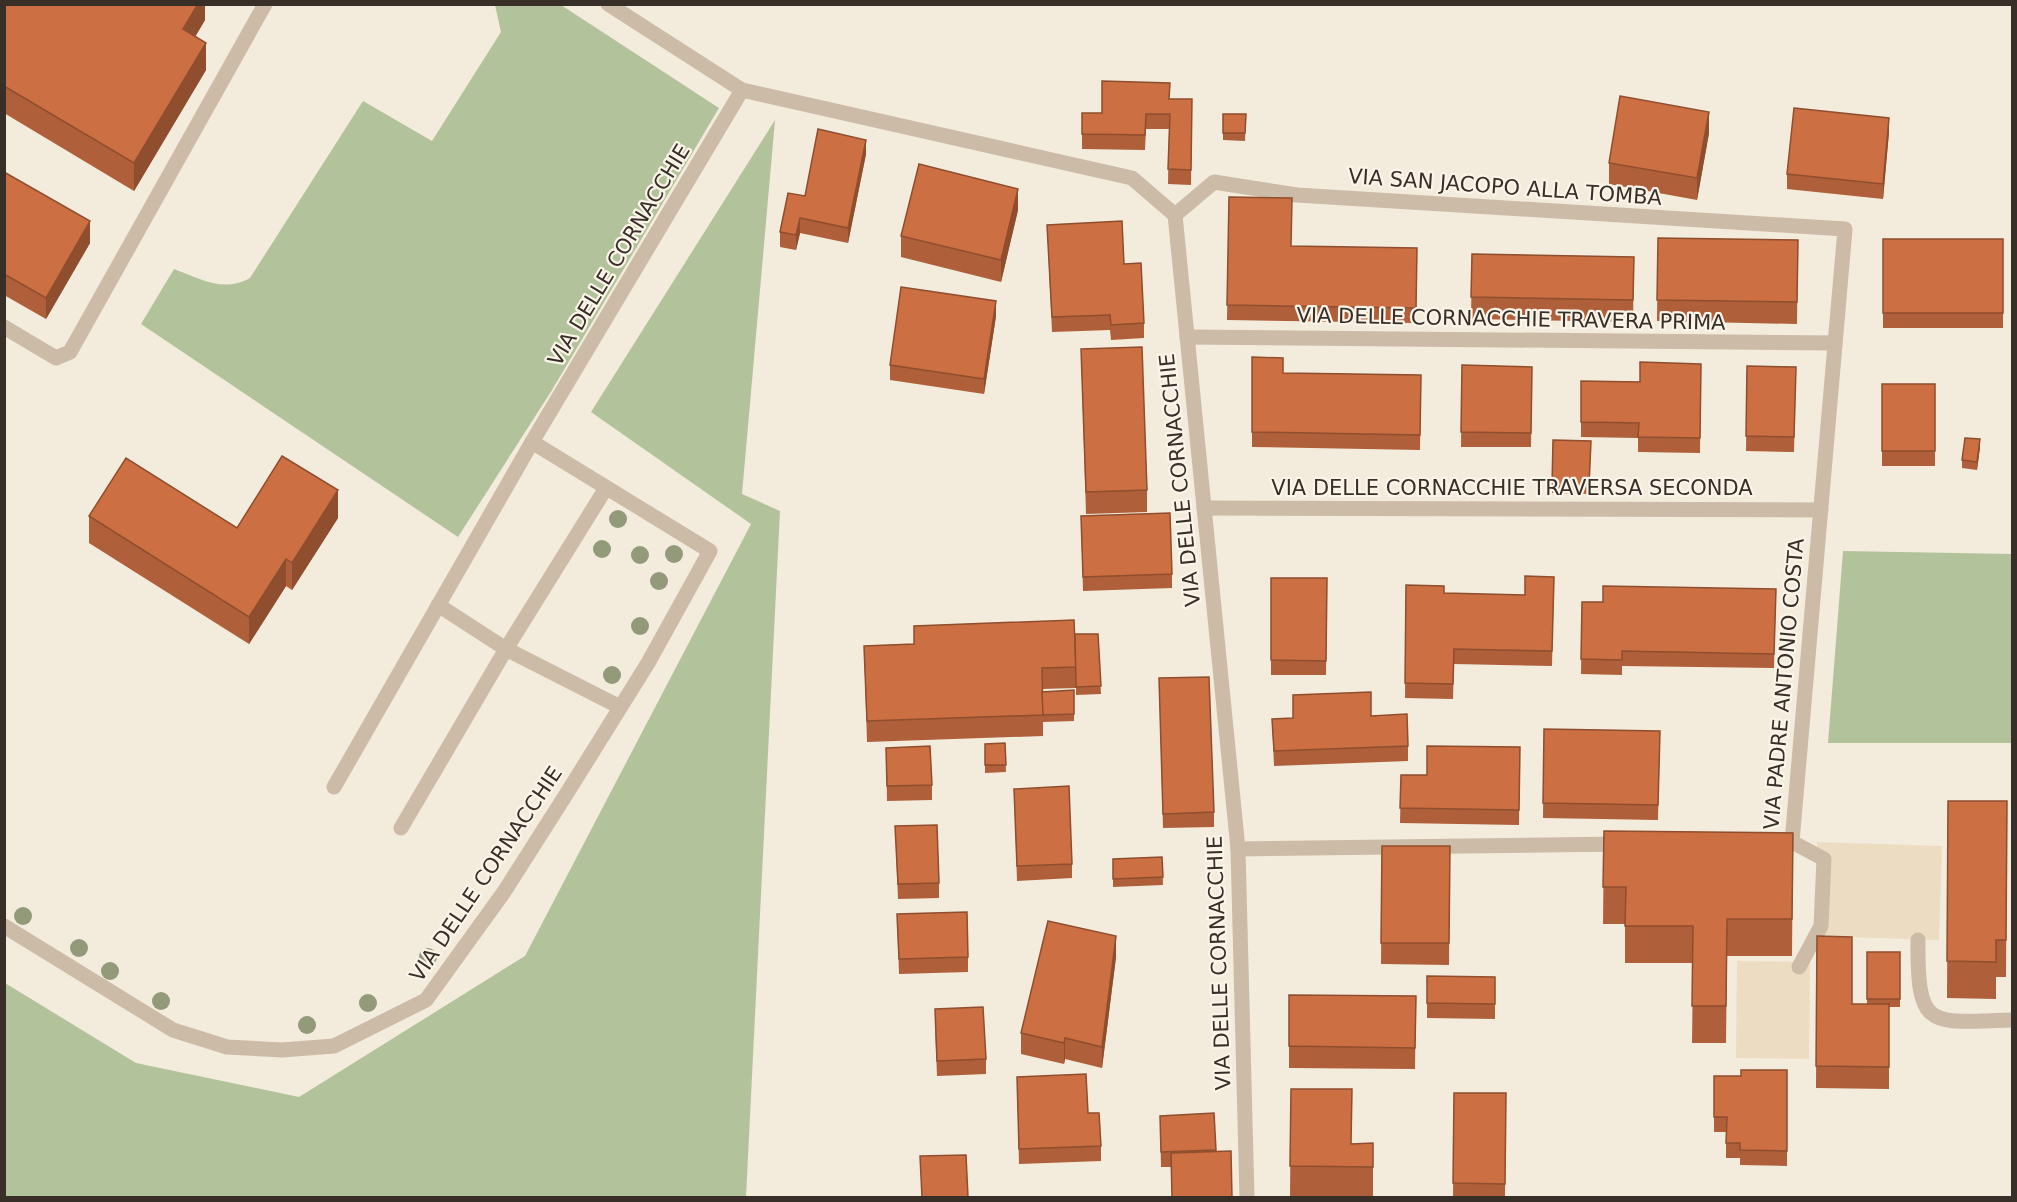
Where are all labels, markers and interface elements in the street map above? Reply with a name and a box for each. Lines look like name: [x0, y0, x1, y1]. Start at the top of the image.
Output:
street label: VIA DELLE CORNACCHIE: [543, 140, 695, 370]
street label: VIA SAN JACOPO ALLA TOMBA: [1347, 164, 1663, 210]
street label: VIA DELLE CORNACCHIE TRAVERA PRIMA: [1296, 303, 1726, 335]
street label: VIA DELLE CORNACCHIE: [1155, 352, 1205, 608]
street label: VIA DELLE CORNACCHIE TRAVERSA SECONDA: [1271, 476, 1753, 500]
street label: VIA PADRE ANTONIO COSTA: [1759, 537, 1809, 831]
street label: VIA DELLE CORNACCHIE: [405, 762, 567, 986]
street label: VIA DELLE CORNACCHIE: [1203, 835, 1235, 1091]

